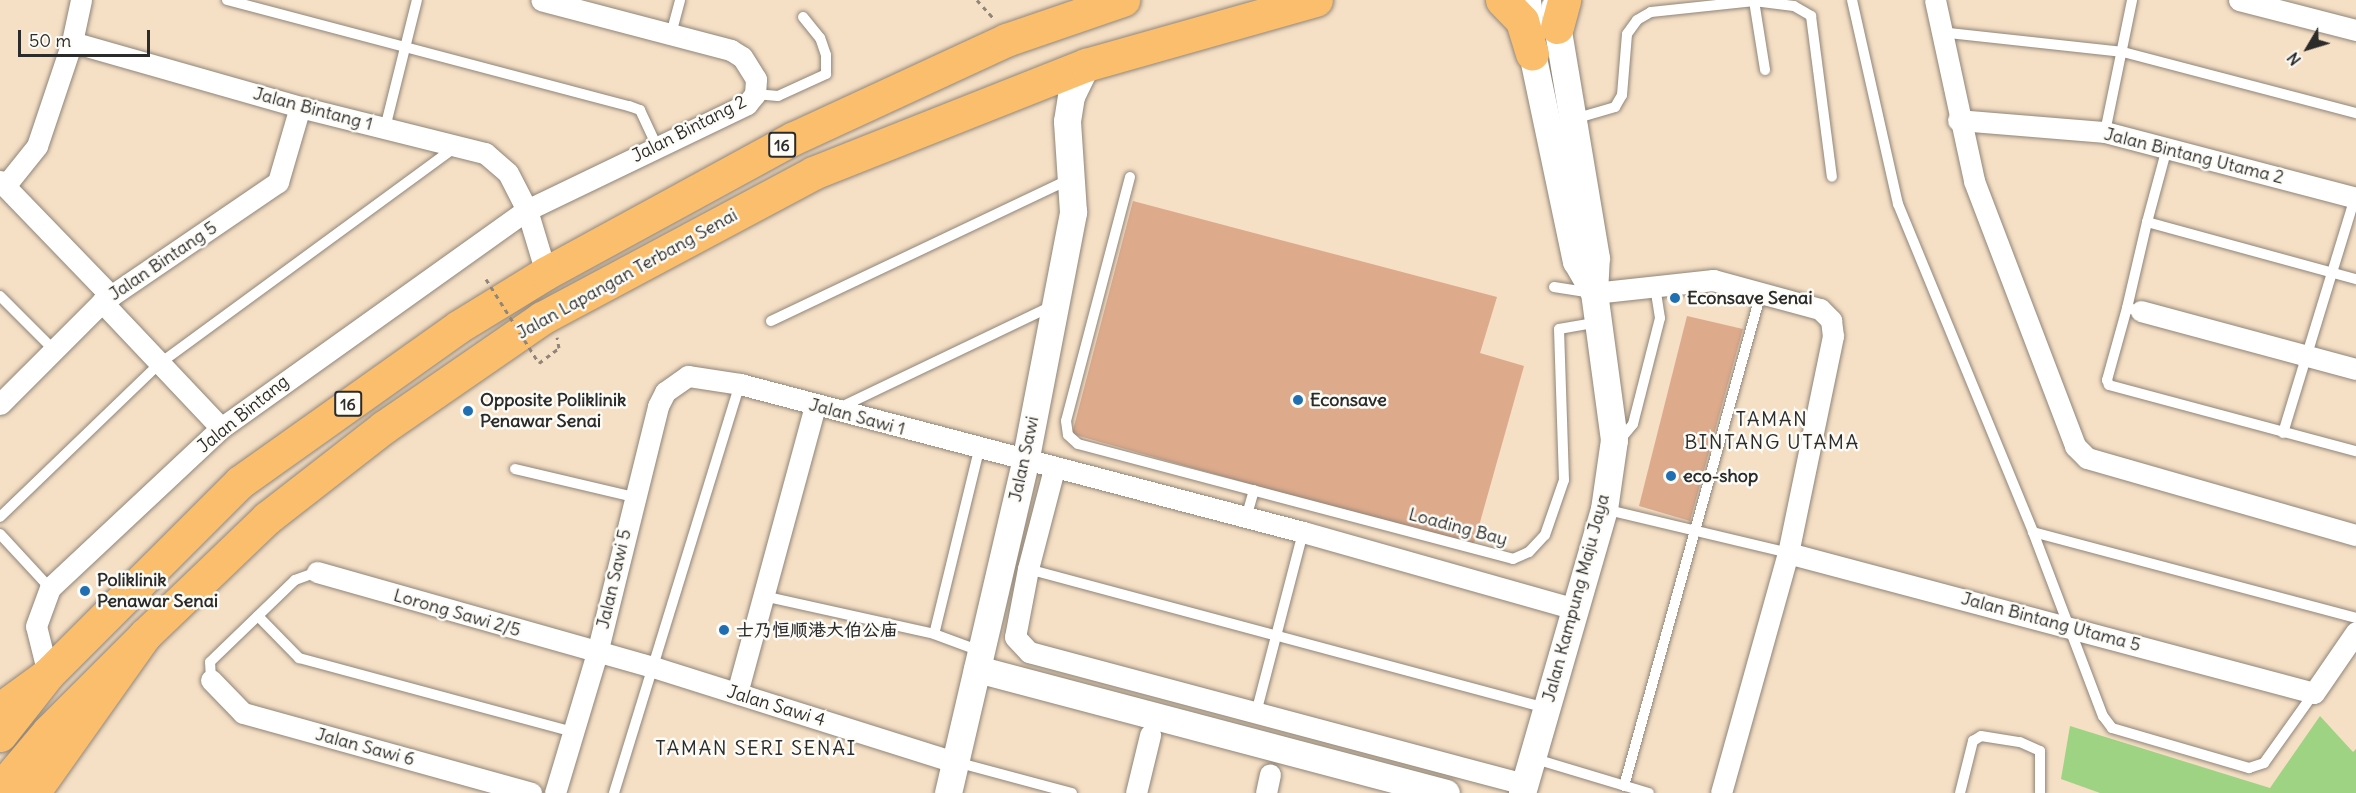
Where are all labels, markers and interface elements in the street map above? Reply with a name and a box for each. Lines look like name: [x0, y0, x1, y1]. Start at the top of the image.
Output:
scale bar: [21, 18, 153, 56]
north arrow: [2278, 18, 2338, 78]
text: 50 m: [29, 29, 71, 52]
text: N: [2283, 49, 2305, 70]
street label: Jalan Bintang 1: [251, 83, 375, 135]
street label: Jalan Bintang 2: [628, 91, 750, 167]
street label: Jalan Bintang Utama 2: [2102, 123, 2286, 189]
road number: 16: [767, 132, 797, 158]
street label: Jalan Lapangan Terbang Senai: [513, 204, 741, 344]
street label: Jalan Bintang 5: [105, 217, 221, 305]
place label: Econsave Senai: [1687, 287, 1812, 309]
marker: Econsave Senai: [1668, 291, 1682, 305]
street label: Jalan Bintang: [193, 371, 293, 457]
place label: Econsave: [1310, 389, 1387, 411]
place label: Opposite Poliklinik Penawar Senai: [480, 390, 626, 432]
road number: 16: [333, 391, 363, 417]
marker: Econsave: [1291, 393, 1305, 407]
street label: Jalan Sawi 1: [807, 394, 907, 440]
marker: Opposite Poliklinik Penawar Senai: [461, 404, 475, 418]
district label: TAMAN BINTANG UTAMA: [1684, 406, 1860, 453]
street label: Jalan Sawi: [1004, 414, 1044, 504]
place label: eco-shop: [1683, 465, 1758, 487]
marker: eco-shop: [1664, 469, 1678, 483]
street label: Jalan Kampung Maju Jaya: [1538, 492, 1614, 704]
street label: Loading Bay: [1406, 503, 1510, 551]
street label: Jalan Sawi 5: [592, 527, 636, 631]
place label: Poliklinik Penawar Senai: [97, 570, 218, 612]
marker: Poliklinik Penawar Senai: [78, 584, 92, 598]
street label: Lorong Sawi 2/5: [391, 585, 523, 641]
street label: Jalan Bintang Utama 5: [1959, 588, 2143, 656]
place label: 士乃恒顺港大伯公庙: [736, 619, 898, 641]
marker: 士乃恒顺港大伯公庙: [717, 623, 731, 637]
street label: Jalan Sawi 4: [724, 681, 828, 731]
street label: Jalan Sawi 6: [313, 723, 417, 771]
district label: TAMAN SERI SENAI: [655, 735, 857, 759]

